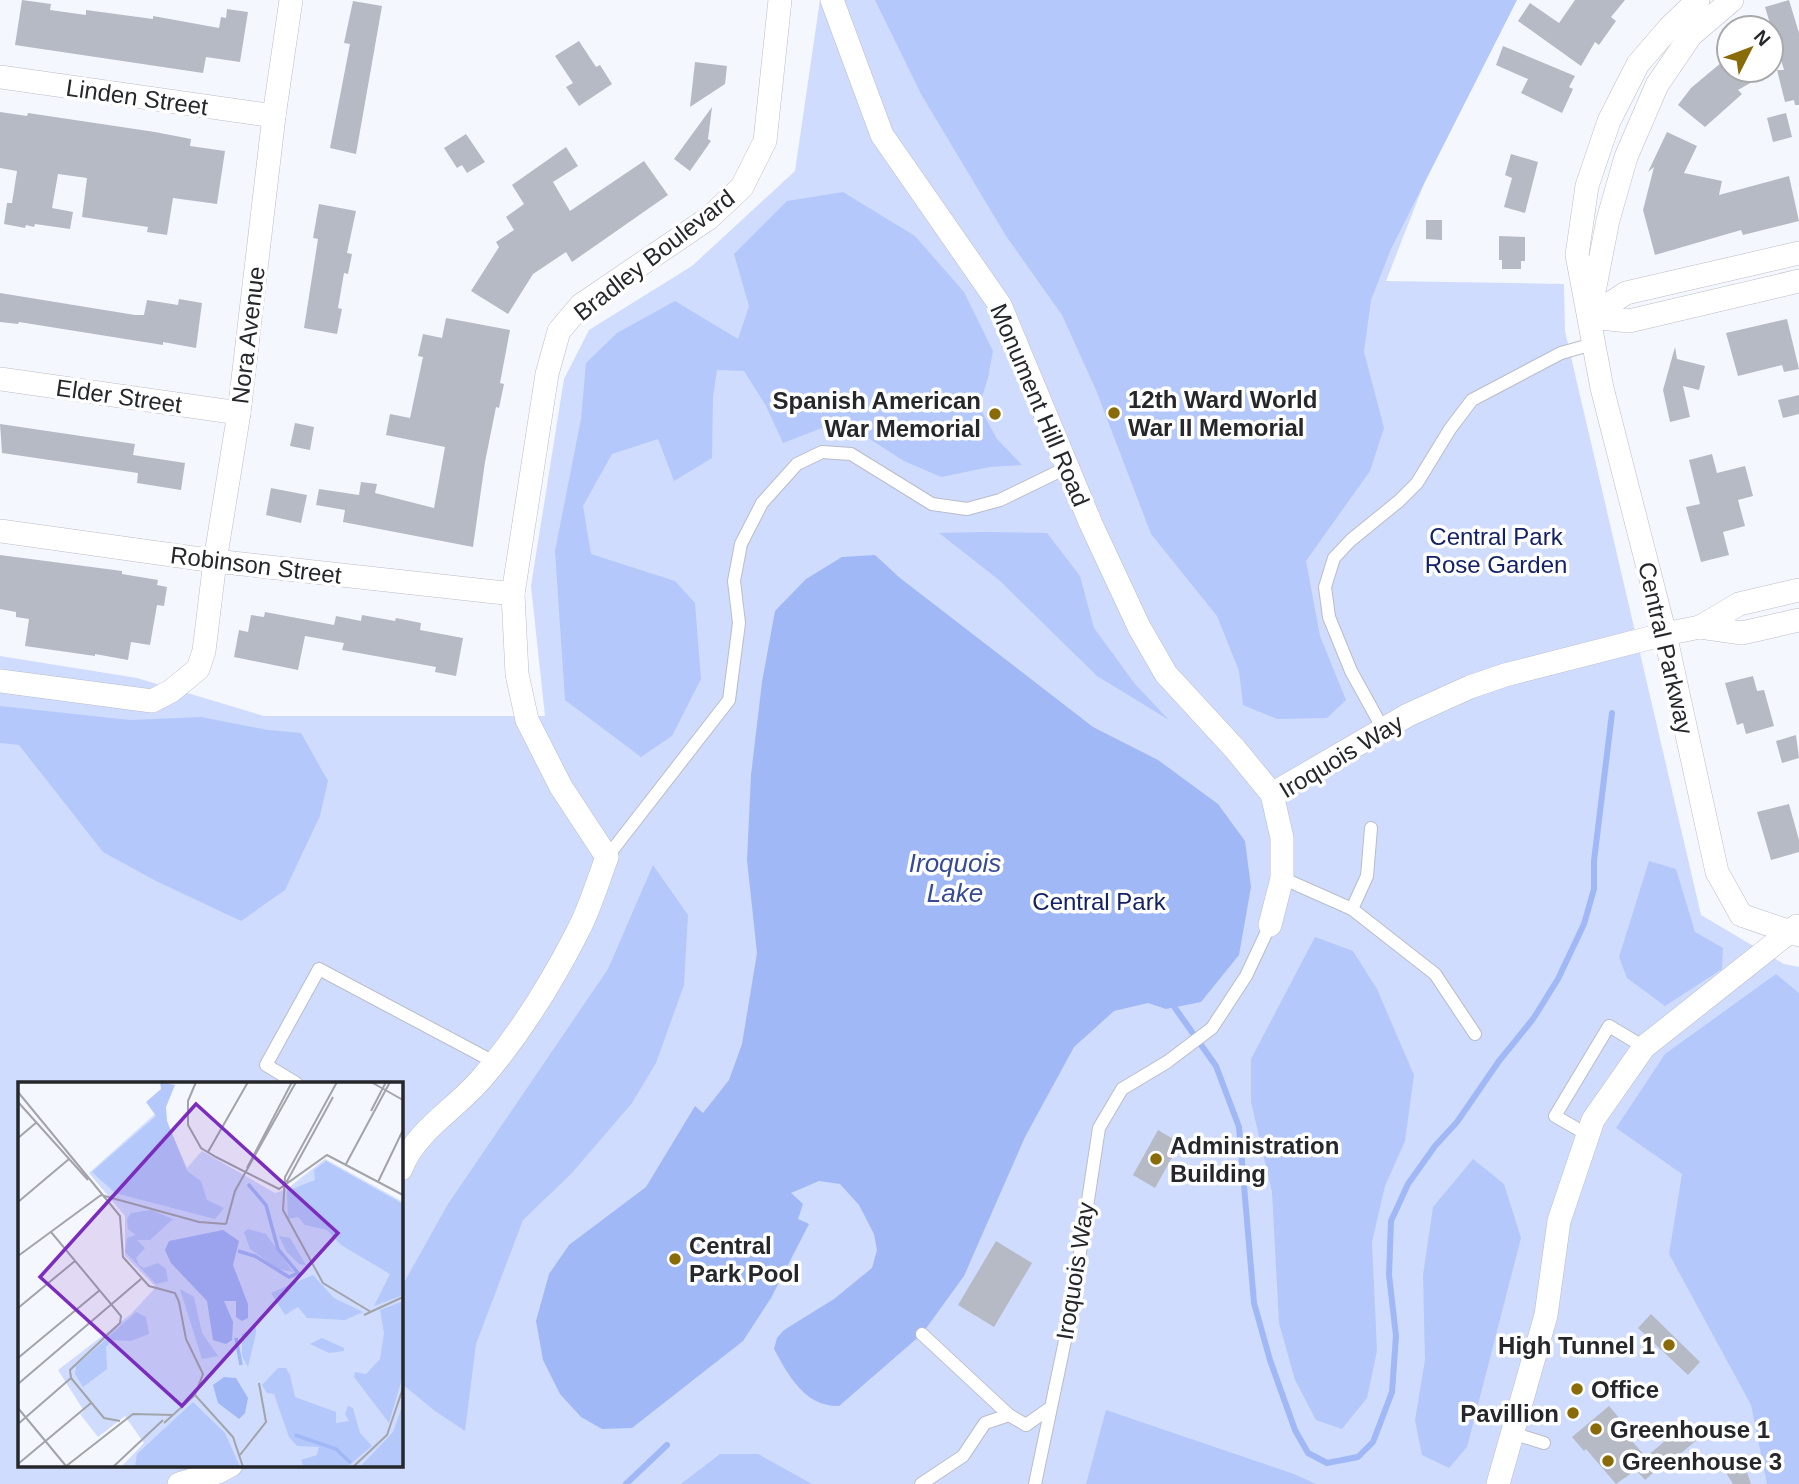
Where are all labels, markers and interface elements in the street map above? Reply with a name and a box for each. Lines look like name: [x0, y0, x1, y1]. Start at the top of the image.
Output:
north arrow: [1715, 14, 1785, 84]
text: N: [1750, 26, 1775, 50]
street label: Linden Street: [64, 74, 210, 120]
street label: Bradley Boulevard: [568, 184, 740, 326]
street label: Nora Avenue: [226, 265, 270, 405]
street label: Monument Hill Road: [985, 300, 1095, 510]
street label: Elder Street: [54, 374, 184, 418]
place label: 12th Ward World War II Memorial: [1128, 386, 1317, 441]
place label: Spanish American War Memorial: [772, 387, 981, 442]
marker: 12th Ward World War II Memorial: [1106, 405, 1122, 421]
marker: Spanish American War Memorial: [987, 406, 1003, 422]
park label: Central Park Rose Garden: [1425, 523, 1567, 578]
street label: Robinson Street: [169, 541, 343, 589]
street label: Central Parkway: [1633, 559, 1699, 737]
street label: Iroquois Way: [1274, 709, 1408, 803]
water label: Iroquois Lake: [909, 848, 1001, 908]
park label: Central Park: [1032, 888, 1167, 915]
inset map: [18, 1082, 402, 1466]
place label: Administration Building: [1170, 1132, 1339, 1187]
marker: Administration Building: [1148, 1151, 1164, 1167]
street label: Iroquois Way: [1051, 1200, 1099, 1342]
place label: Central Park Pool: [689, 1232, 800, 1287]
marker: Central Park Pool: [667, 1251, 683, 1267]
place label: High Tunnel 1: [1498, 1332, 1655, 1359]
marker: High Tunnel 1: [1661, 1337, 1677, 1353]
place label: Office: [1591, 1376, 1659, 1403]
marker: Office: [1569, 1381, 1585, 1397]
place label: Pavillion: [1460, 1400, 1559, 1427]
marker: Pavillion: [1565, 1405, 1581, 1421]
place label: Greenhouse 1: [1610, 1416, 1770, 1443]
marker: Greenhouse 1: [1588, 1421, 1604, 1437]
place label: Greenhouse 3: [1622, 1448, 1782, 1475]
marker: Greenhouse 3: [1600, 1453, 1616, 1469]

